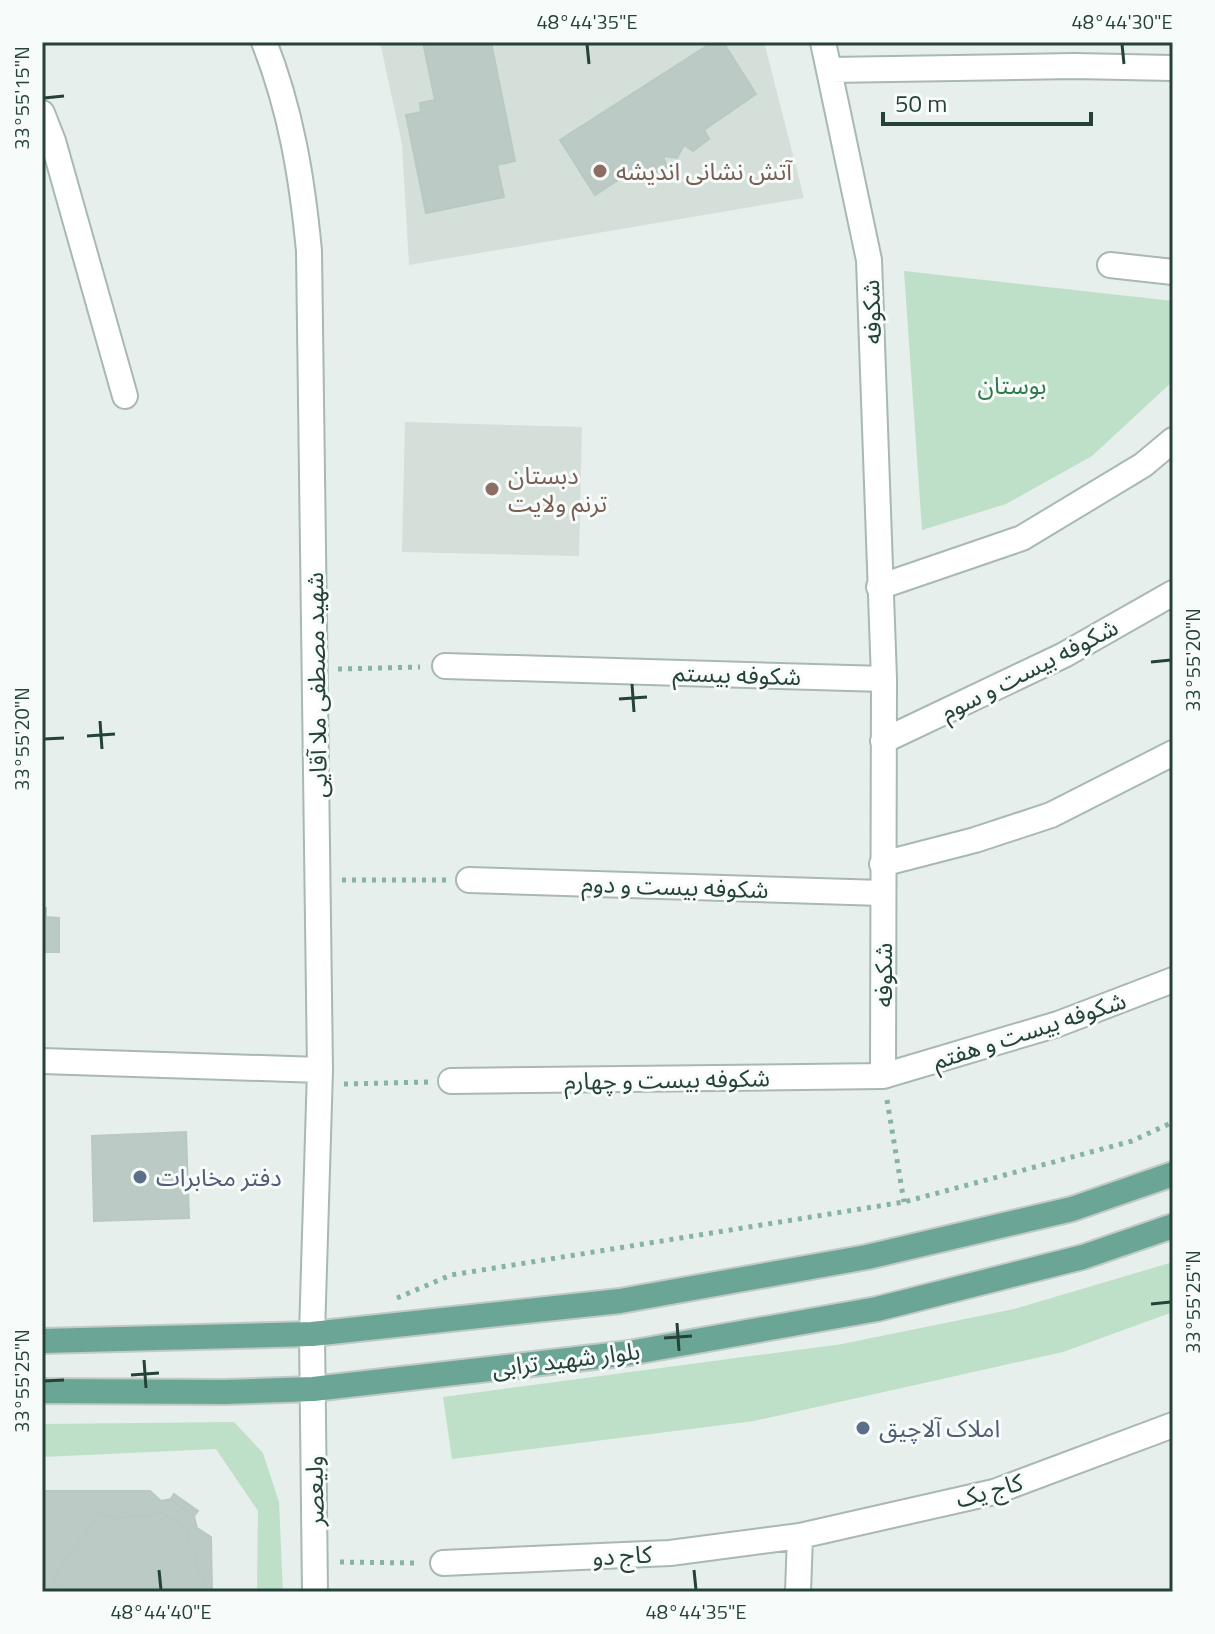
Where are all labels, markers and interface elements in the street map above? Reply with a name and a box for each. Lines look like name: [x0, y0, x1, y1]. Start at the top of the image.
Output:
text: 48°44'35"E: [536, 6, 638, 37]
text: 48°44'30"E: [1071, 6, 1173, 37]
text: 33°55'15"N: [6, 46, 37, 150]
scale bar: [883, 76, 1091, 126]
text: 50 m: [895, 85, 947, 121]
place label: آتش نشانی اندیشه: [616, 153, 793, 189]
marker: آتش نشانی اندیشه: [591, 162, 609, 180]
street label: شکوفه: [852, 279, 890, 345]
park label: بوستان: [978, 367, 1046, 403]
place label: دبستان ترنم ولایت: [508, 457, 607, 521]
marker: دبستان ترنم ولایت: [483, 480, 501, 498]
street label: شهید مصطفی ملا آقایی: [296, 572, 336, 798]
text: 33°55'20"N: [1177, 608, 1208, 712]
street label: شکوفه بیست و سوم: [934, 609, 1125, 730]
street label: شکوفه بیستم: [672, 654, 802, 694]
text: 33°55'20"N: [6, 687, 37, 791]
street label: شکوفه بیست و دوم: [581, 865, 769, 908]
street label: شکوفه: [865, 943, 901, 1007]
street label: شکوفه بیست و هفتم: [928, 982, 1130, 1078]
street label: شکوفه بیست و چهارم: [564, 1059, 770, 1100]
place label: دفتر مخابرات: [156, 1159, 282, 1195]
marker: دفتر مخابرات: [131, 1168, 149, 1186]
text: 33°55'25"N: [1177, 1250, 1208, 1354]
text: 33°55'25"N: [6, 1329, 37, 1433]
street label: بلوار شهید ترابی: [490, 1332, 642, 1386]
place label: املاک آلاچیق: [879, 1410, 1000, 1446]
marker: املاک آلاچیق: [854, 1419, 872, 1437]
street label: ولیعصر: [295, 1455, 333, 1528]
street label: کاج یک: [951, 1463, 1028, 1517]
street label: کاج دو: [591, 1535, 654, 1575]
text: 48°44'40"E: [110, 1596, 212, 1627]
text: 48°44'35"E: [645, 1596, 747, 1627]

